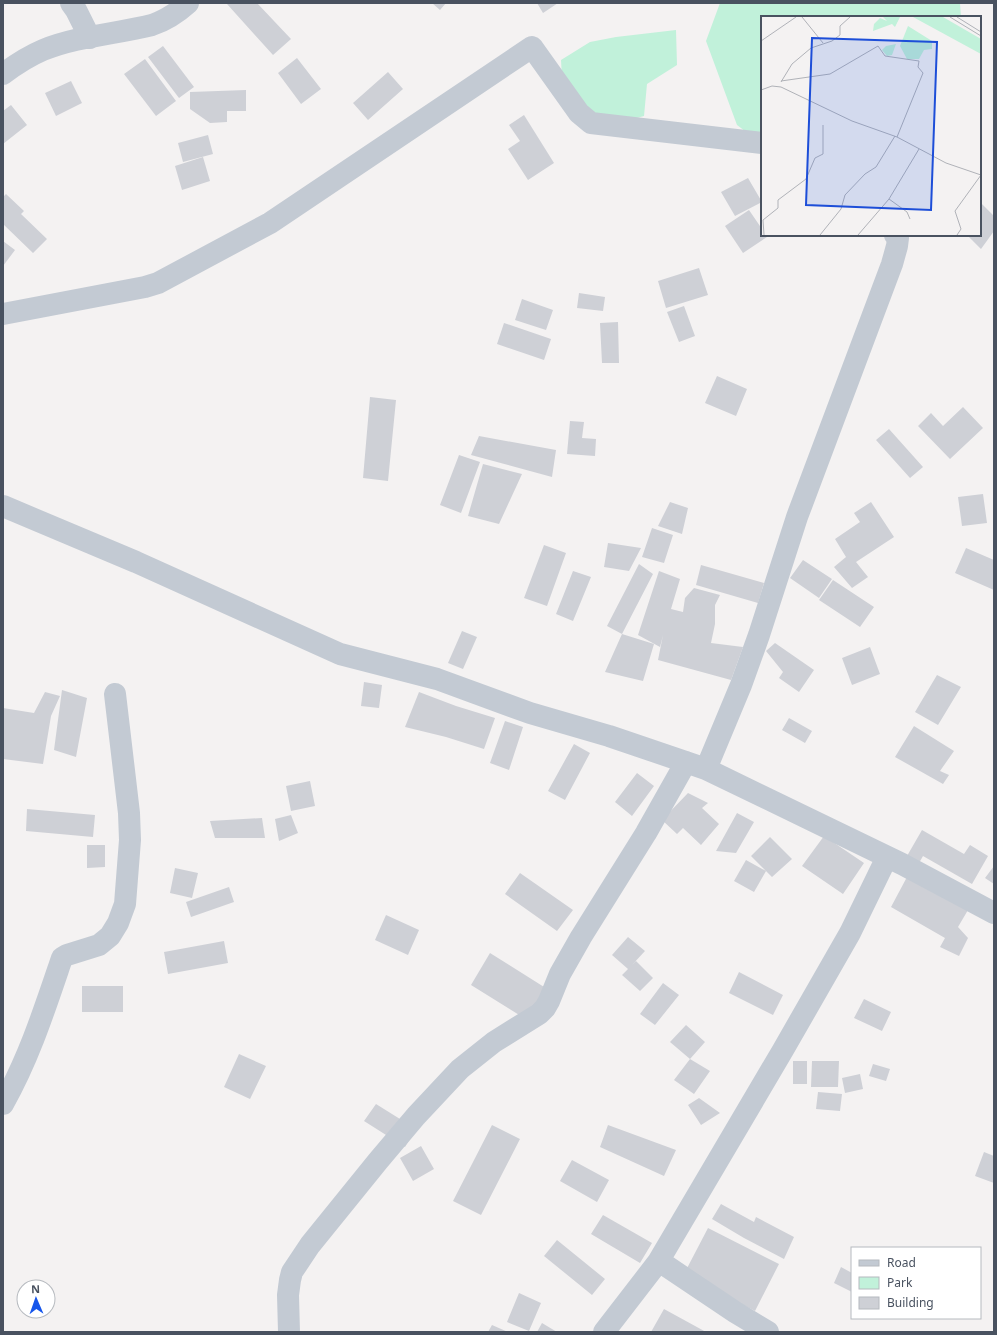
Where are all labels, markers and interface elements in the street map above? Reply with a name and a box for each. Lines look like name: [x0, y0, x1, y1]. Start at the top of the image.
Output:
inset map: [761, 16, 981, 236]
legend: [851, 1247, 981, 1319]
text: Road: [887, 1254, 916, 1271]
text: Park: [887, 1274, 913, 1291]
north arrow: [16, 1279, 56, 1319]
text: N: [31, 1281, 40, 1296]
text: Building: [887, 1294, 934, 1311]

